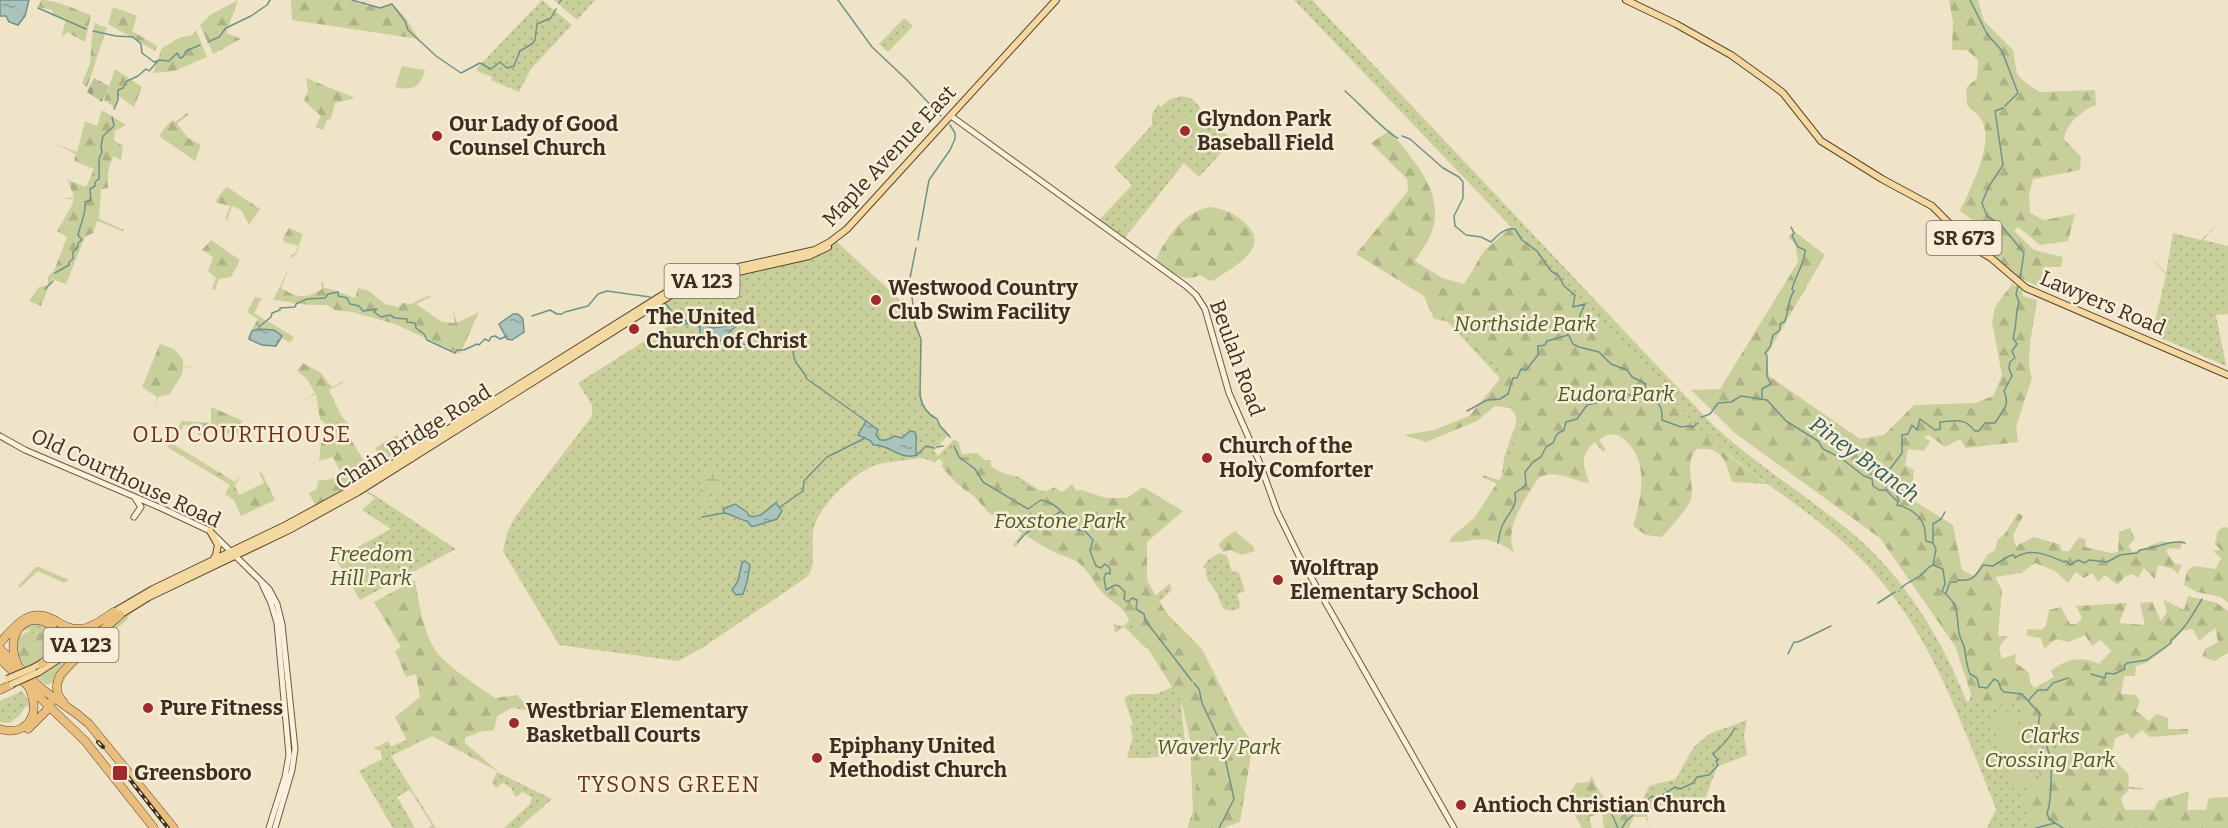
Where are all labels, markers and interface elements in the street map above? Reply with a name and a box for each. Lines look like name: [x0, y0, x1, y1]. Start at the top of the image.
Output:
street label: Maple Avenue East: [817, 80, 961, 232]
place label: Glyndon Park Baseball Field: [1197, 106, 1334, 156]
place label: Our Lady of Good Counsel Church: [449, 111, 618, 161]
marker: Glyndon Park Baseball Field: [1178, 124, 1192, 138]
marker: Our Lady of Good Counsel Church: [430, 129, 444, 143]
road number: SR 673: [1926, 221, 2002, 255]
road number: VA 123: [664, 264, 740, 298]
street label: Lawyers Road: [2036, 265, 2170, 341]
place label: Westwood Country Club Swim Facility: [888, 275, 1078, 325]
marker: Westwood Country Club Swim Facility: [869, 293, 883, 307]
street label: Beulah Road: [1204, 296, 1270, 420]
place label: The United Church of Christ: [646, 304, 808, 354]
park label: Northside Park: [1454, 311, 1597, 337]
marker: The United Church of Christ: [627, 322, 641, 336]
street label: Chain Bridge Road: [330, 379, 496, 495]
park label: Eudora Park: [1557, 381, 1675, 407]
water label: Piney Branch: [1804, 410, 1925, 508]
district label: OLD COURTHOUSE: [132, 421, 352, 448]
street label: Old Courthouse Road: [27, 423, 225, 533]
place label: Church of the Holy Comforter: [1219, 433, 1373, 483]
marker: Church of the Holy Comforter: [1200, 451, 1214, 465]
park label: Foxstone Park: [994, 508, 1127, 534]
park label: Freedom Hill Park: [329, 541, 413, 591]
place label: Wolftrap Elementary School: [1290, 555, 1479, 605]
marker: Wolftrap Elementary School: [1271, 573, 1285, 587]
road number: VA 123: [44, 628, 118, 662]
place label: Pure Fitness: [160, 695, 283, 721]
place label: Westbriar Elementary Basketball Courts: [526, 698, 748, 748]
marker: Pure Fitness: [141, 701, 155, 715]
marker: Westbriar Elementary Basketball Courts: [507, 716, 521, 730]
park label: Clarks Crossing Park: [1985, 723, 2116, 773]
place label: Epiphany United Methodist Church: [829, 733, 1008, 783]
park label: Waverly Park: [1157, 734, 1282, 760]
marker: Epiphany United Methodist Church: [810, 751, 824, 765]
place label: Greensboro: [134, 760, 252, 786]
marker: Greensboro: [111, 764, 129, 782]
district label: TYSONS GREEN: [577, 771, 761, 798]
place label: Antioch Christian Church: [1473, 792, 1727, 818]
marker: Antioch Christian Church: [1454, 798, 1468, 812]

